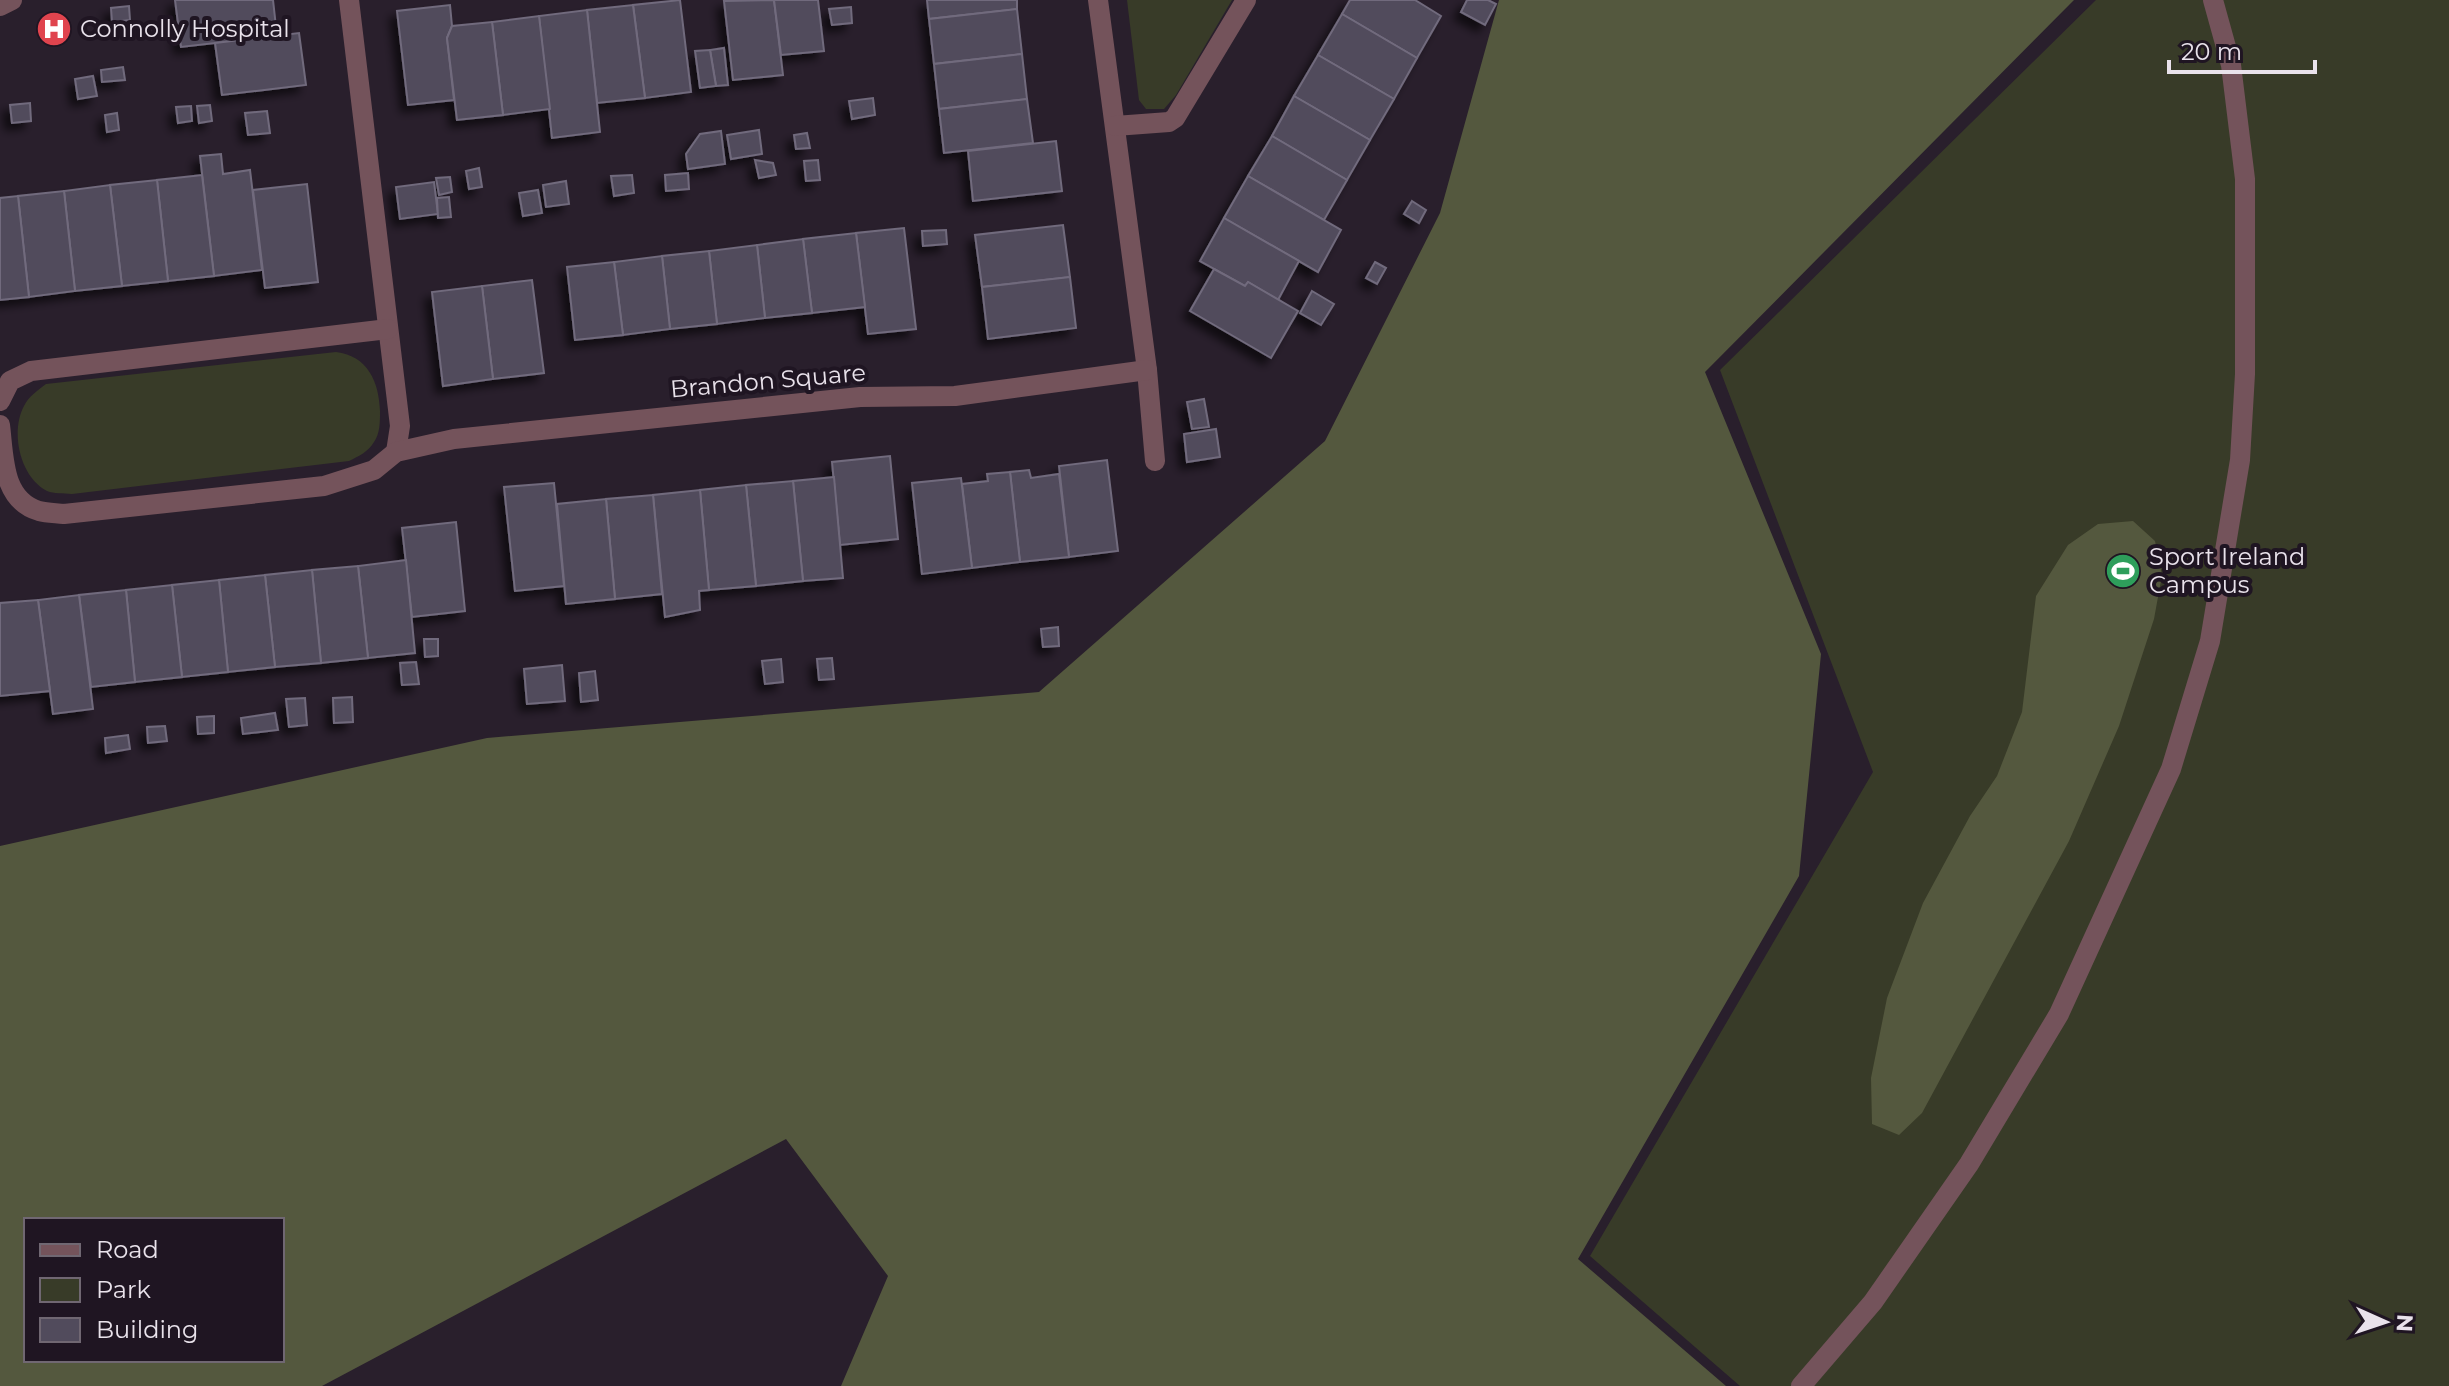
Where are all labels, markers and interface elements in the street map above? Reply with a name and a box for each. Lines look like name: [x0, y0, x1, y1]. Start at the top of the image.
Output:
hospital icon: Connolly Hospital: [35, 10, 73, 48]
place label: Connolly Hospital: [80, 14, 290, 43]
scale bar: [2169, 24, 2315, 74]
text: 20 m: [2181, 37, 2242, 66]
street label: Brandon Square: [669, 358, 867, 403]
place label: Sport Ireland Campus: [2149, 542, 2305, 599]
sports icon: Sport Ireland Campus: [2104, 552, 2142, 590]
legend: [24, 1218, 284, 1362]
text: Road: [96, 1235, 159, 1264]
text: Park: [96, 1275, 151, 1304]
north arrow: [2345, 1282, 2425, 1362]
text: N: [2391, 1313, 2418, 1333]
text: Building: [96, 1315, 199, 1344]

